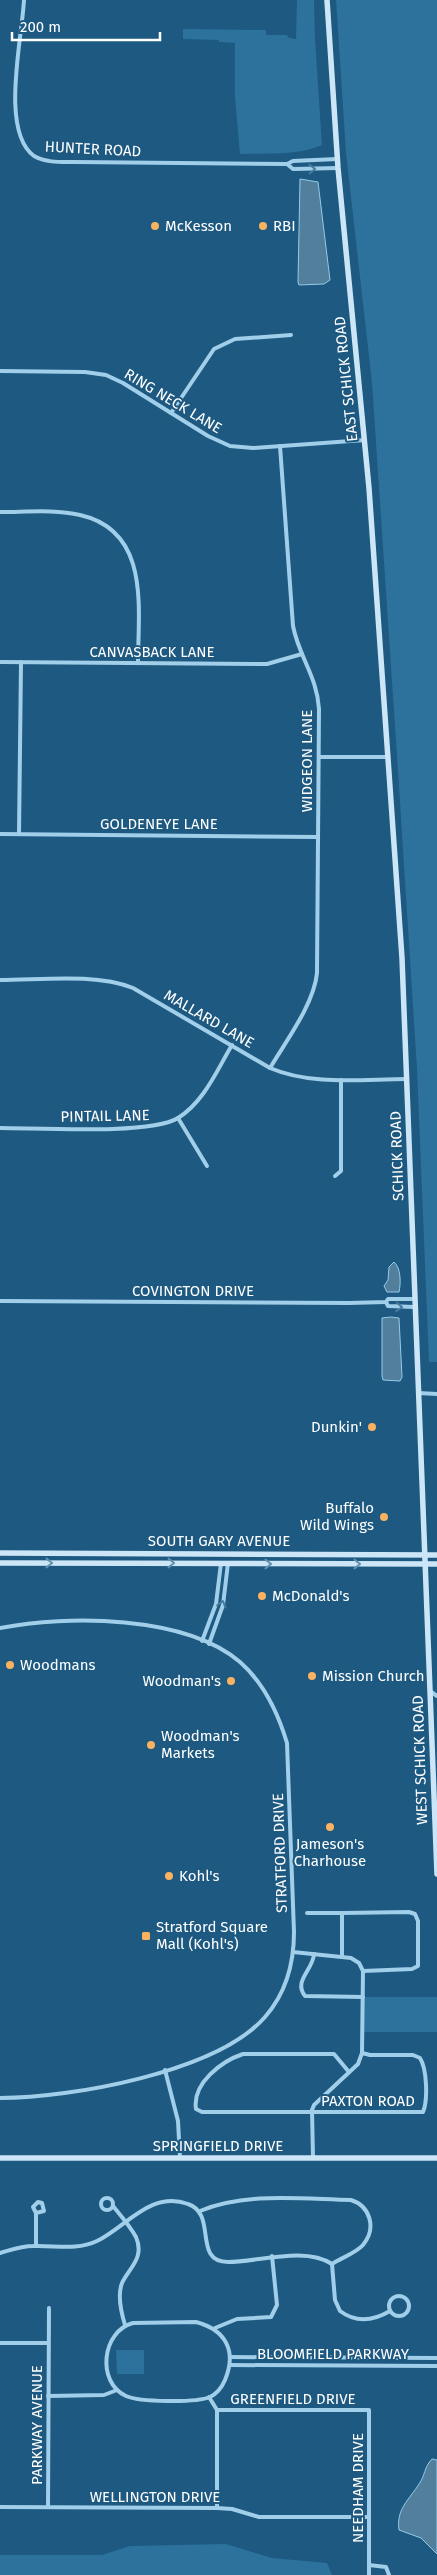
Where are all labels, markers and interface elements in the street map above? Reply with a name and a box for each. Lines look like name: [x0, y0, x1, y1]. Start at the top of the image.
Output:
scale bar: [12, 10, 160, 42]
text: 200 m: [20, 18, 61, 36]
street label: HUNTER ROAD: [44, 137, 142, 161]
one-way arrow: [308, 163, 316, 174]
place label: McKesson: [165, 217, 232, 235]
place label: RBI: [273, 217, 296, 235]
marker: McKesson: [149, 220, 161, 232]
marker: RBI: [257, 220, 269, 232]
street label: EAST SCHICK ROAD: [330, 315, 362, 443]
street label: RING NECK LANE: [121, 365, 225, 437]
street label: CANVASBACK LANE: [89, 643, 215, 661]
street label: WIDGEON LANE: [298, 710, 316, 812]
street label: GOLDENEYE LANE: [100, 815, 218, 833]
street label: MALLARD LANE: [161, 986, 257, 1052]
street label: PINTAIL LANE: [60, 1106, 150, 1126]
street label: SCHICK ROAD: [386, 1111, 408, 1201]
street label: COVINGTON DRIVE: [132, 1282, 254, 1300]
one-way arrow: [395, 1301, 403, 1312]
place label: Dunkin': [311, 1418, 362, 1436]
marker: Dunkin': [366, 1421, 378, 1433]
place label: Buffalo Wild Wings: [300, 1499, 374, 1534]
marker: Buffalo Wild Wings: [378, 1511, 390, 1523]
street label: SOUTH GARY AVENUE: [148, 1532, 290, 1550]
one-way arrow: [45, 1558, 53, 1568]
one-way arrow: [168, 1558, 175, 1568]
one-way arrow: [265, 1559, 273, 1569]
one-way arrow: [354, 1559, 362, 1569]
place label: McDonald's: [272, 1587, 350, 1605]
marker: McDonald's: [256, 1590, 268, 1602]
one-way arrow: [217, 1601, 227, 1609]
place label: Woodmans: [20, 1656, 96, 1674]
marker: Woodmans: [4, 1659, 16, 1671]
place label: Mission Church: [322, 1667, 425, 1685]
marker: Mission Church: [306, 1670, 318, 1682]
place label: Woodman's: [142, 1672, 221, 1690]
marker: Woodman's: [225, 1675, 237, 1687]
street label: WEST SCHICK ROAD: [409, 1695, 431, 1825]
place label: Woodman's Markets: [161, 1727, 240, 1762]
marker: Woodman's Markets: [145, 1739, 157, 1751]
street label: STRATFORD DRIVE: [269, 1793, 291, 1913]
marker: Jameson's Charhouse: [324, 1821, 336, 1833]
place label: Jameson's Charhouse: [294, 1835, 366, 1870]
place label: Kohl's: [179, 1867, 220, 1885]
marker: Kohl's: [163, 1870, 175, 1882]
place label: Stratford Square Mall (Kohl's): [156, 1918, 268, 1953]
marker: Stratford Square Mall (Kohl's): [140, 1930, 152, 1942]
street label: PAXTON ROAD: [321, 2092, 415, 2110]
street label: SPRINGFIELD DRIVE: [153, 2137, 283, 2155]
street label: BLOOMFIELD PARKWAY: [257, 2345, 410, 2363]
street label: PARKWAY AVENUE: [28, 2365, 46, 2485]
street label: GREENFIELD DRIVE: [230, 2390, 356, 2408]
street label: NEEDHAM DRIVE: [349, 2433, 367, 2543]
street label: WELLINGTON DRIVE: [90, 2488, 220, 2506]

